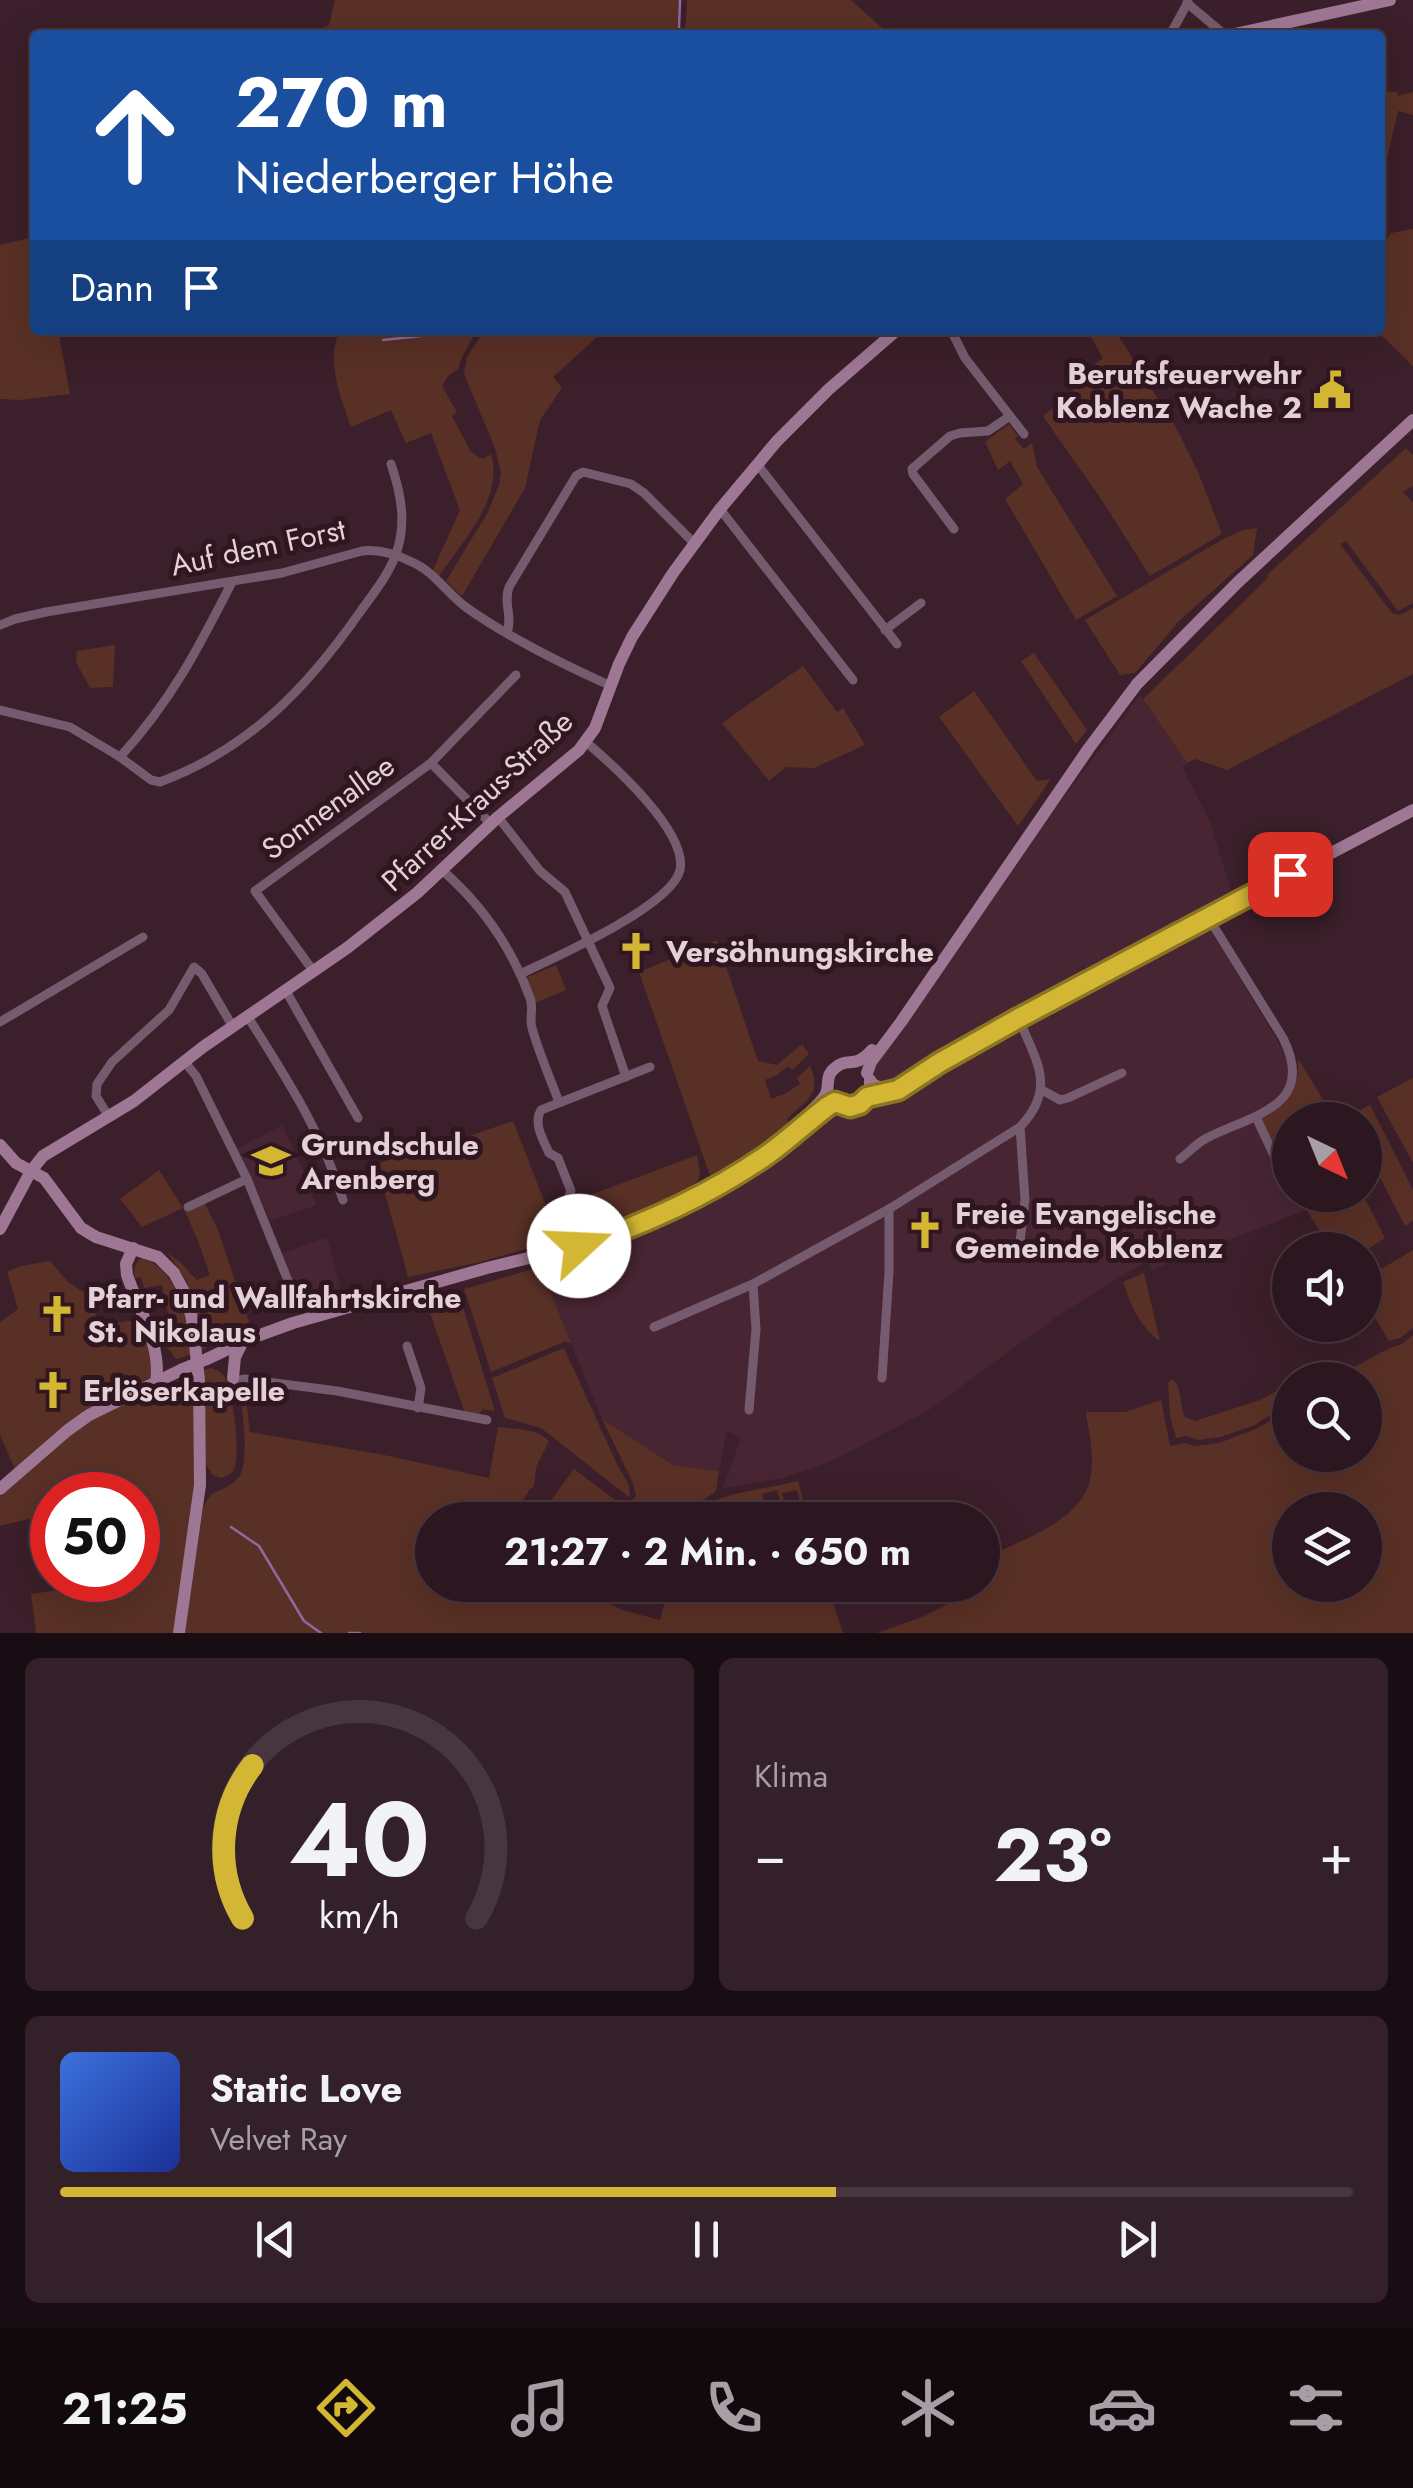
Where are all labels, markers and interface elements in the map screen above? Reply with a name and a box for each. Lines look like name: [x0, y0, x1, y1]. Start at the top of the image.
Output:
text: 270 m: [235, 52, 448, 153]
icon: ahead: [70, 70, 200, 200]
text: Niederberger Höhe: [235, 145, 614, 210]
text: Dann: [70, 260, 154, 315]
icon: arrive: [174, 260, 229, 315]
place label: Berufsfeuerwehr Koblenz Wache 2: [1056, 352, 1303, 429]
public building icon: Berufsfeuerwehr Koblenz Wache 2: [1311, 369, 1353, 411]
street label: Auf dem Forst: [167, 507, 350, 586]
street label: Pfarrer-Kraus-Straße: [372, 701, 582, 901]
street label: Sonnenallee: [253, 744, 403, 870]
pin: [1248, 832, 1333, 917]
icon: arrive: [1263, 847, 1318, 902]
church icon: Versöhnungskirche: [615, 930, 657, 972]
place label: Versöhnungskirche: [665, 930, 934, 973]
north arrow: [1272, 1102, 1382, 1212]
map controls: [1272, 1102, 1382, 1602]
place label: Grundschule Arenberg: [300, 1123, 479, 1200]
school or university icon: Grundschule Arenberg: [250, 1140, 292, 1182]
place label: Freie Evangelische Gemeinde Koblenz: [955, 1192, 1223, 1269]
position arrow: [527, 1194, 631, 1298]
church icon: Freie Evangelische Gemeinde Koblenz: [904, 1209, 946, 1251]
button: sound: [1272, 1232, 1382, 1342]
place label: Pfarr- und Wallfahrtskirche St. Nikolaus: [87, 1276, 462, 1353]
church icon: Pfarr- und Wallfahrtskirche St. Nikolaus: [36, 1293, 78, 1335]
button: search: [1272, 1362, 1382, 1472]
church icon: Erlöserkapelle: [32, 1369, 74, 1411]
place label: Erlöserkapelle: [83, 1369, 285, 1412]
speed limit sign: 50: [30, 1472, 160, 1602]
button: layers: [1272, 1492, 1382, 1602]
text: 21:27 · 2 Min. · 650 m: [504, 1524, 911, 1579]
text: Klima: [754, 1753, 828, 1799]
text: 40: [289, 1765, 430, 1915]
text: 23°: [994, 1801, 1112, 1909]
text: −: [754, 1815, 786, 1895]
text: +: [1319, 1815, 1353, 1895]
text: km/h: [319, 1890, 400, 1941]
text: Static Love: [210, 2061, 402, 2116]
text: Velvet Ray: [210, 2116, 347, 2162]
icon: previous: [248, 2212, 303, 2267]
icon: pause: [679, 2212, 734, 2267]
icon: next: [1110, 2212, 1165, 2267]
icon: directions: [311, 2373, 381, 2443]
icon: music: [505, 2373, 575, 2443]
icon: phone: [699, 2373, 769, 2443]
icon: climate: [893, 2373, 963, 2443]
icon: car: [1087, 2373, 1157, 2443]
icon: filters: [1281, 2373, 1351, 2443]
text: 21:25: [62, 2376, 187, 2441]

